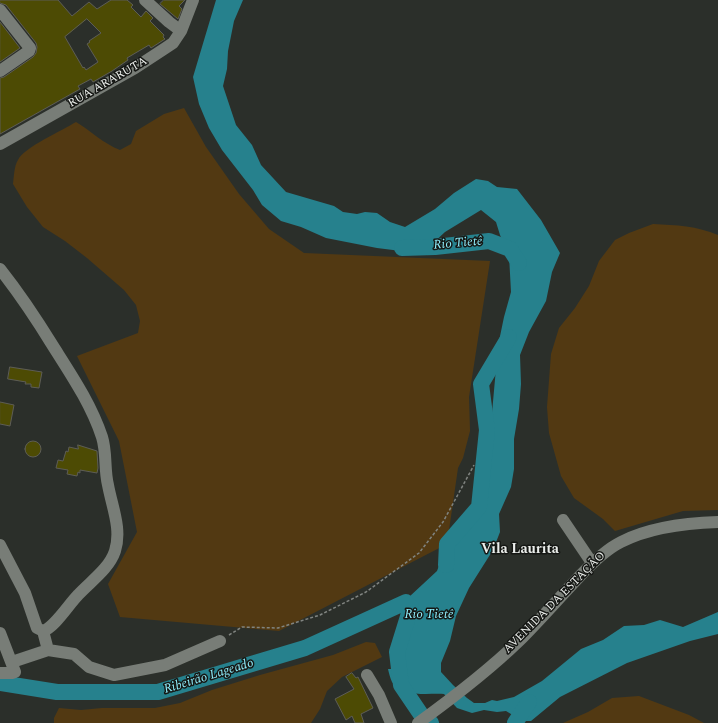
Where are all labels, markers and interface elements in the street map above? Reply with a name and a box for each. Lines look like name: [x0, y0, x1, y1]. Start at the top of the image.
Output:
street label: RUA ARARUTA: [66, 55, 150, 111]
water label: Rio Tietê: [433, 234, 483, 254]
district label: Vila Laurita: [481, 542, 559, 558]
street label: AVENIDA DA ESTAÇÃO: [501, 549, 609, 657]
water label: Rio Tietê: [404, 607, 454, 623]
water label: Ribeirão Lageado: [162, 656, 256, 698]

